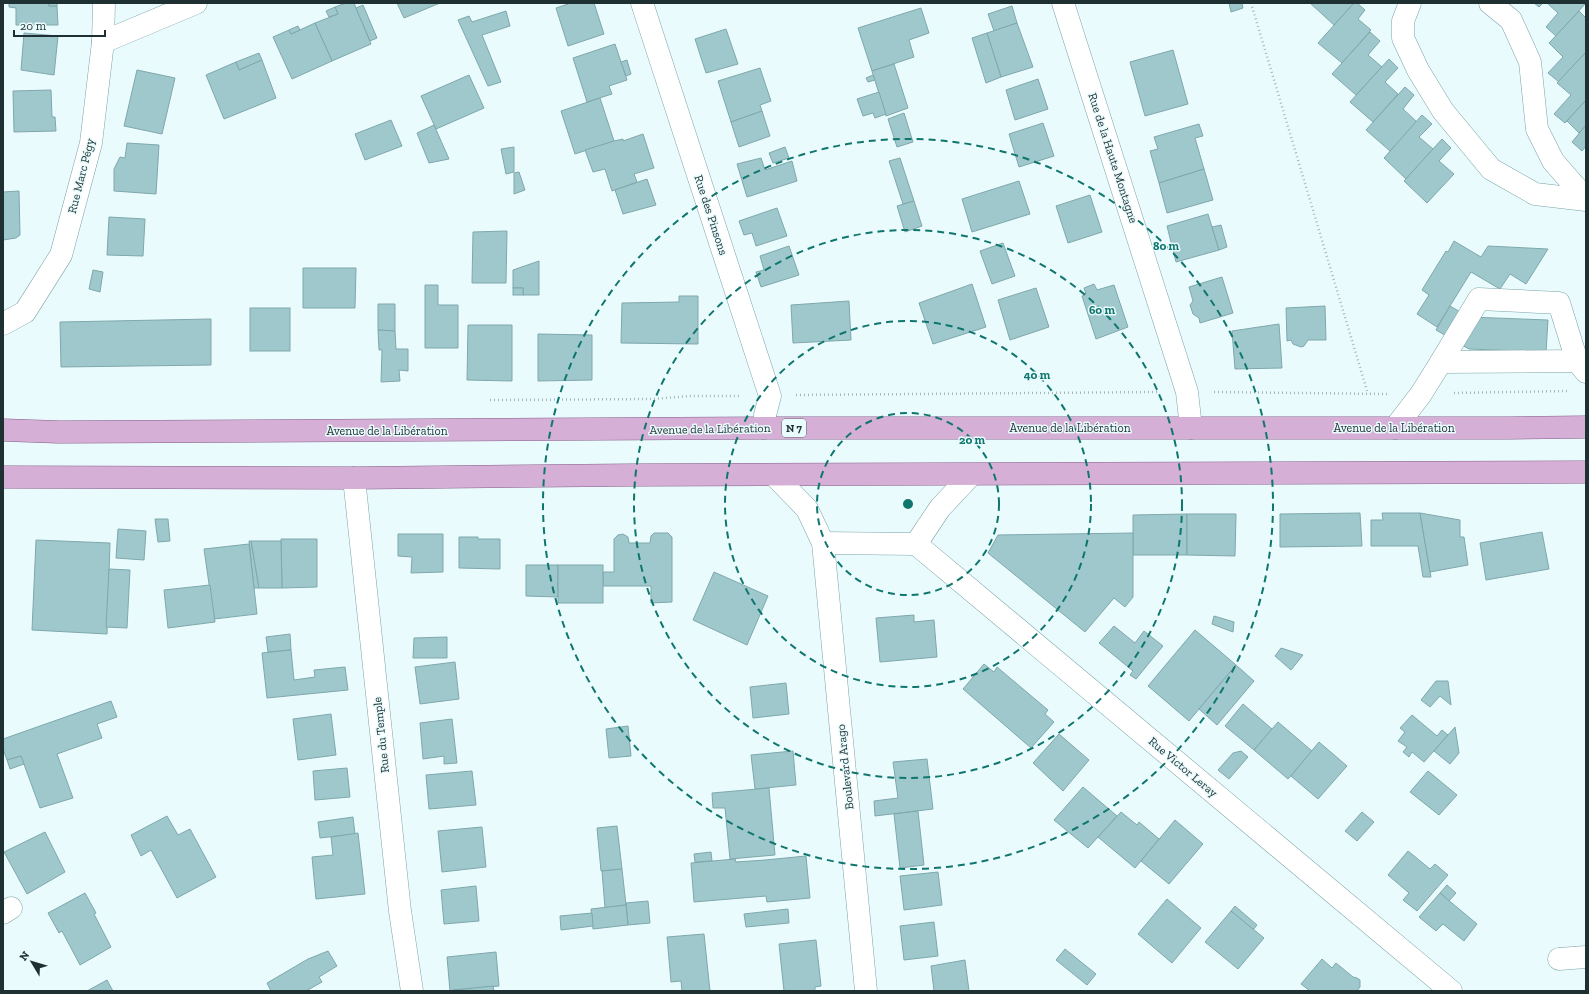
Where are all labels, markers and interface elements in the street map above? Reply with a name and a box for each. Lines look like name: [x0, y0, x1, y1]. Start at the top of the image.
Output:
scale bar: [14, 12, 105, 38]
text: 20 m: [20, 19, 47, 33]
street label: Rue de la Haute Montagne: [1085, 91, 1141, 225]
street label: Rue Marc Pégy: [65, 136, 97, 215]
street label: Rue des Pinsons: [691, 173, 731, 257]
text: 80 m: [1153, 239, 1180, 253]
text: 60 m: [1089, 303, 1116, 317]
text: 40 m: [1024, 368, 1051, 382]
road number: N 7: [782, 419, 806, 437]
street label: Avenue de la Libération: [649, 421, 771, 437]
street label: Avenue de la Libération: [1009, 421, 1131, 435]
street label: Avenue de la Libération: [1333, 421, 1455, 435]
street label: Avenue de la Libération: [326, 424, 448, 438]
text: 20 m: [959, 433, 986, 447]
centre of rings: [901, 497, 915, 511]
street label: Rue du Temple: [370, 696, 392, 774]
street label: Boulevard Arago: [834, 724, 856, 810]
street label: Rue Victor Leray: [1146, 734, 1221, 800]
north arrow: [12, 942, 52, 982]
text: N: [17, 948, 33, 963]

